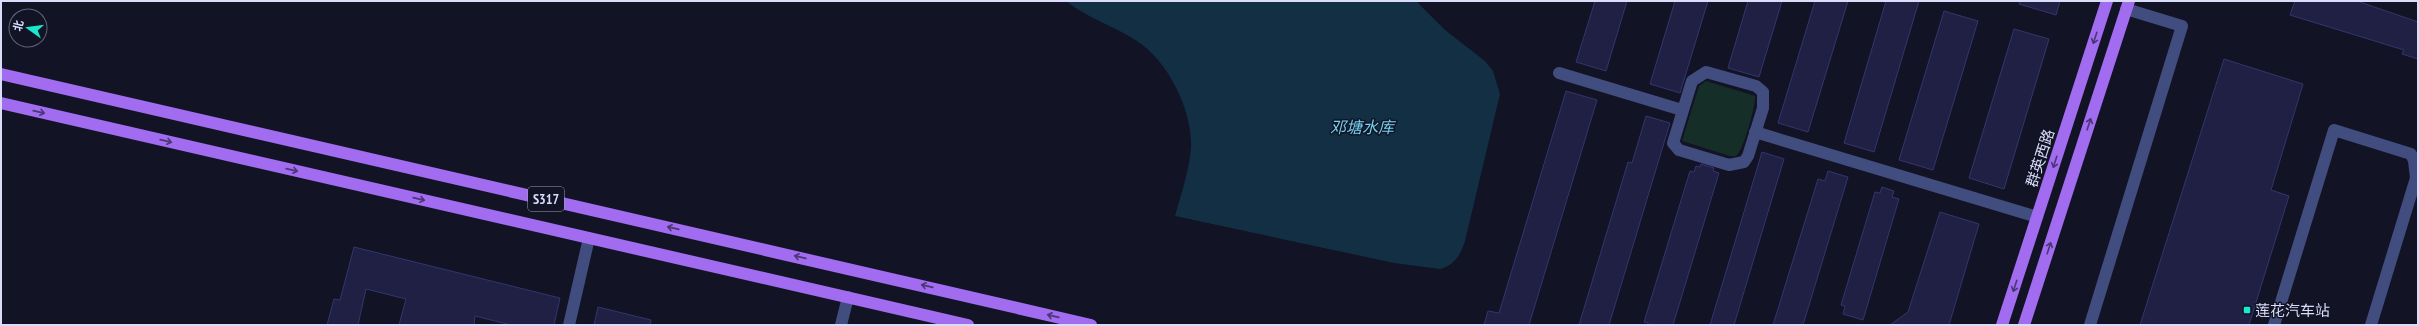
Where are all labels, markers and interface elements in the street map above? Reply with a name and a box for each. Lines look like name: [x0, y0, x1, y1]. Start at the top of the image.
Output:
north arrow: [8, 8, 48, 48]
text: 北: [10, 19, 26, 33]
one-way arrow: [2091, 31, 2098, 44]
one-way arrow: [32, 108, 45, 116]
water label: 邓塘水库: [1330, 117, 1397, 137]
one-way arrow: [2086, 118, 2093, 131]
street label: 群英西路: [2022, 127, 2058, 189]
one-way arrow: [159, 137, 172, 145]
one-way arrow: [2051, 155, 2058, 168]
one-way arrow: [286, 167, 299, 174]
road number: S317: [528, 187, 564, 211]
one-way arrow: [412, 196, 425, 203]
one-way arrow: [667, 224, 680, 232]
one-way arrow: [2046, 242, 2053, 255]
one-way arrow: [794, 253, 807, 261]
one-way arrow: [2011, 279, 2018, 292]
one-way arrow: [921, 282, 934, 290]
place label: 莲花汽车站: [2255, 301, 2330, 320]
marker: 莲花汽车站: [2242, 305, 2252, 315]
one-way arrow: [1047, 312, 1060, 319]

